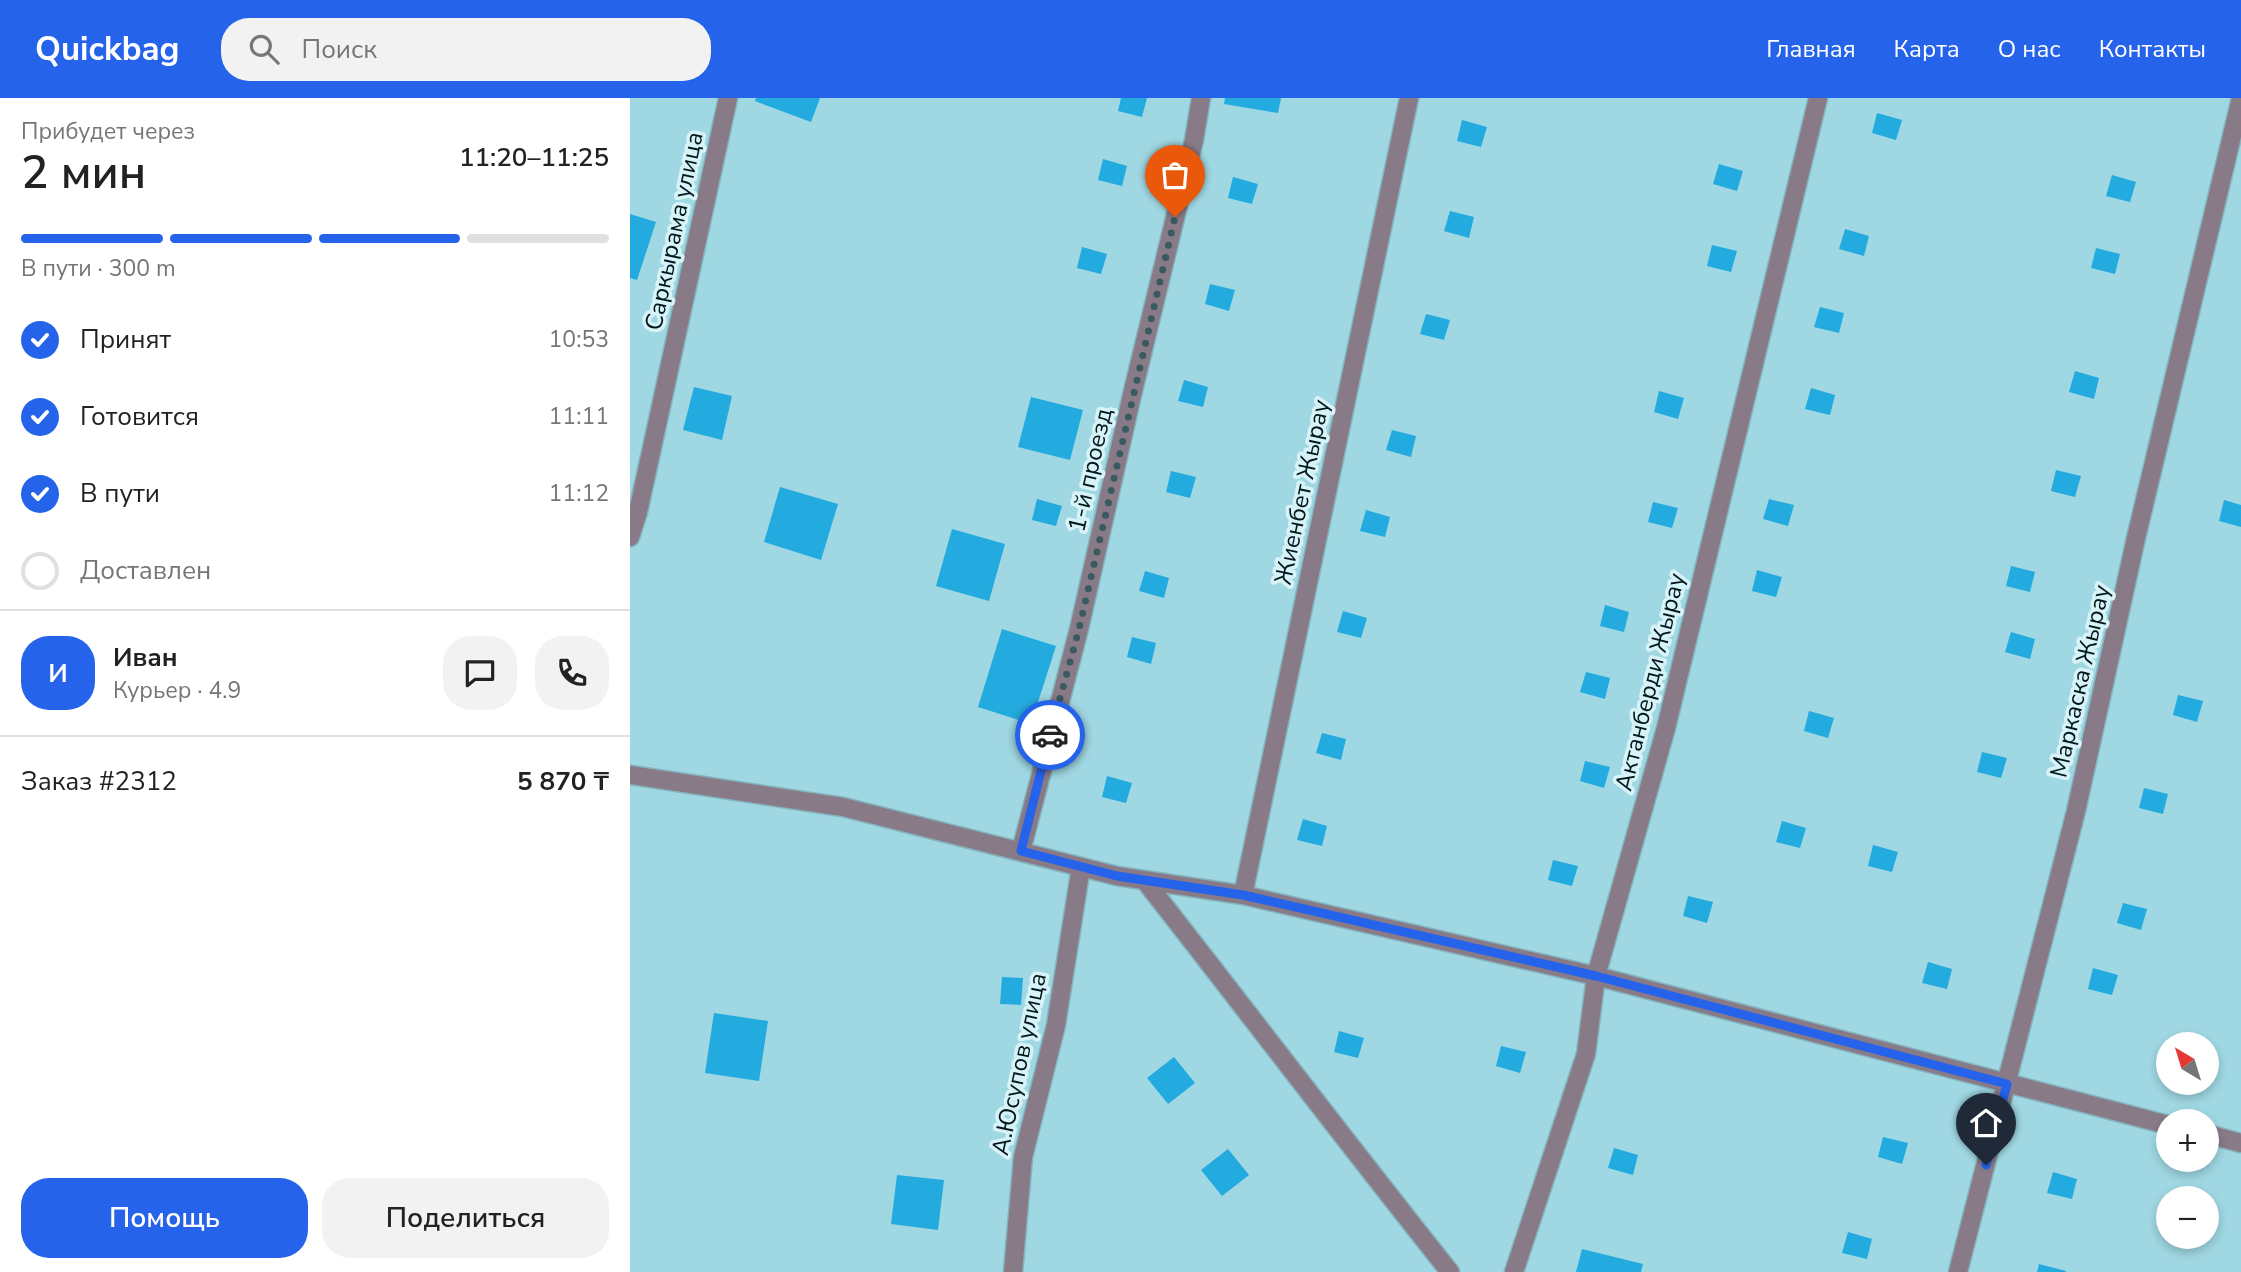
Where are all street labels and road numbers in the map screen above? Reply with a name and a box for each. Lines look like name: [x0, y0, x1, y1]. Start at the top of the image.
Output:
street label: Саркырама улица: [637, 129, 711, 333]
street label: Жиенбет Жырау: [1267, 396, 1337, 587]
street label: 1-й проезд: [1060, 405, 1120, 535]
street label: Актанберди Жырау: [1607, 569, 1693, 794]
street label: Маркаска Жырау: [2042, 581, 2118, 780]
street label: А.Юсупов улица: [984, 970, 1054, 1158]

